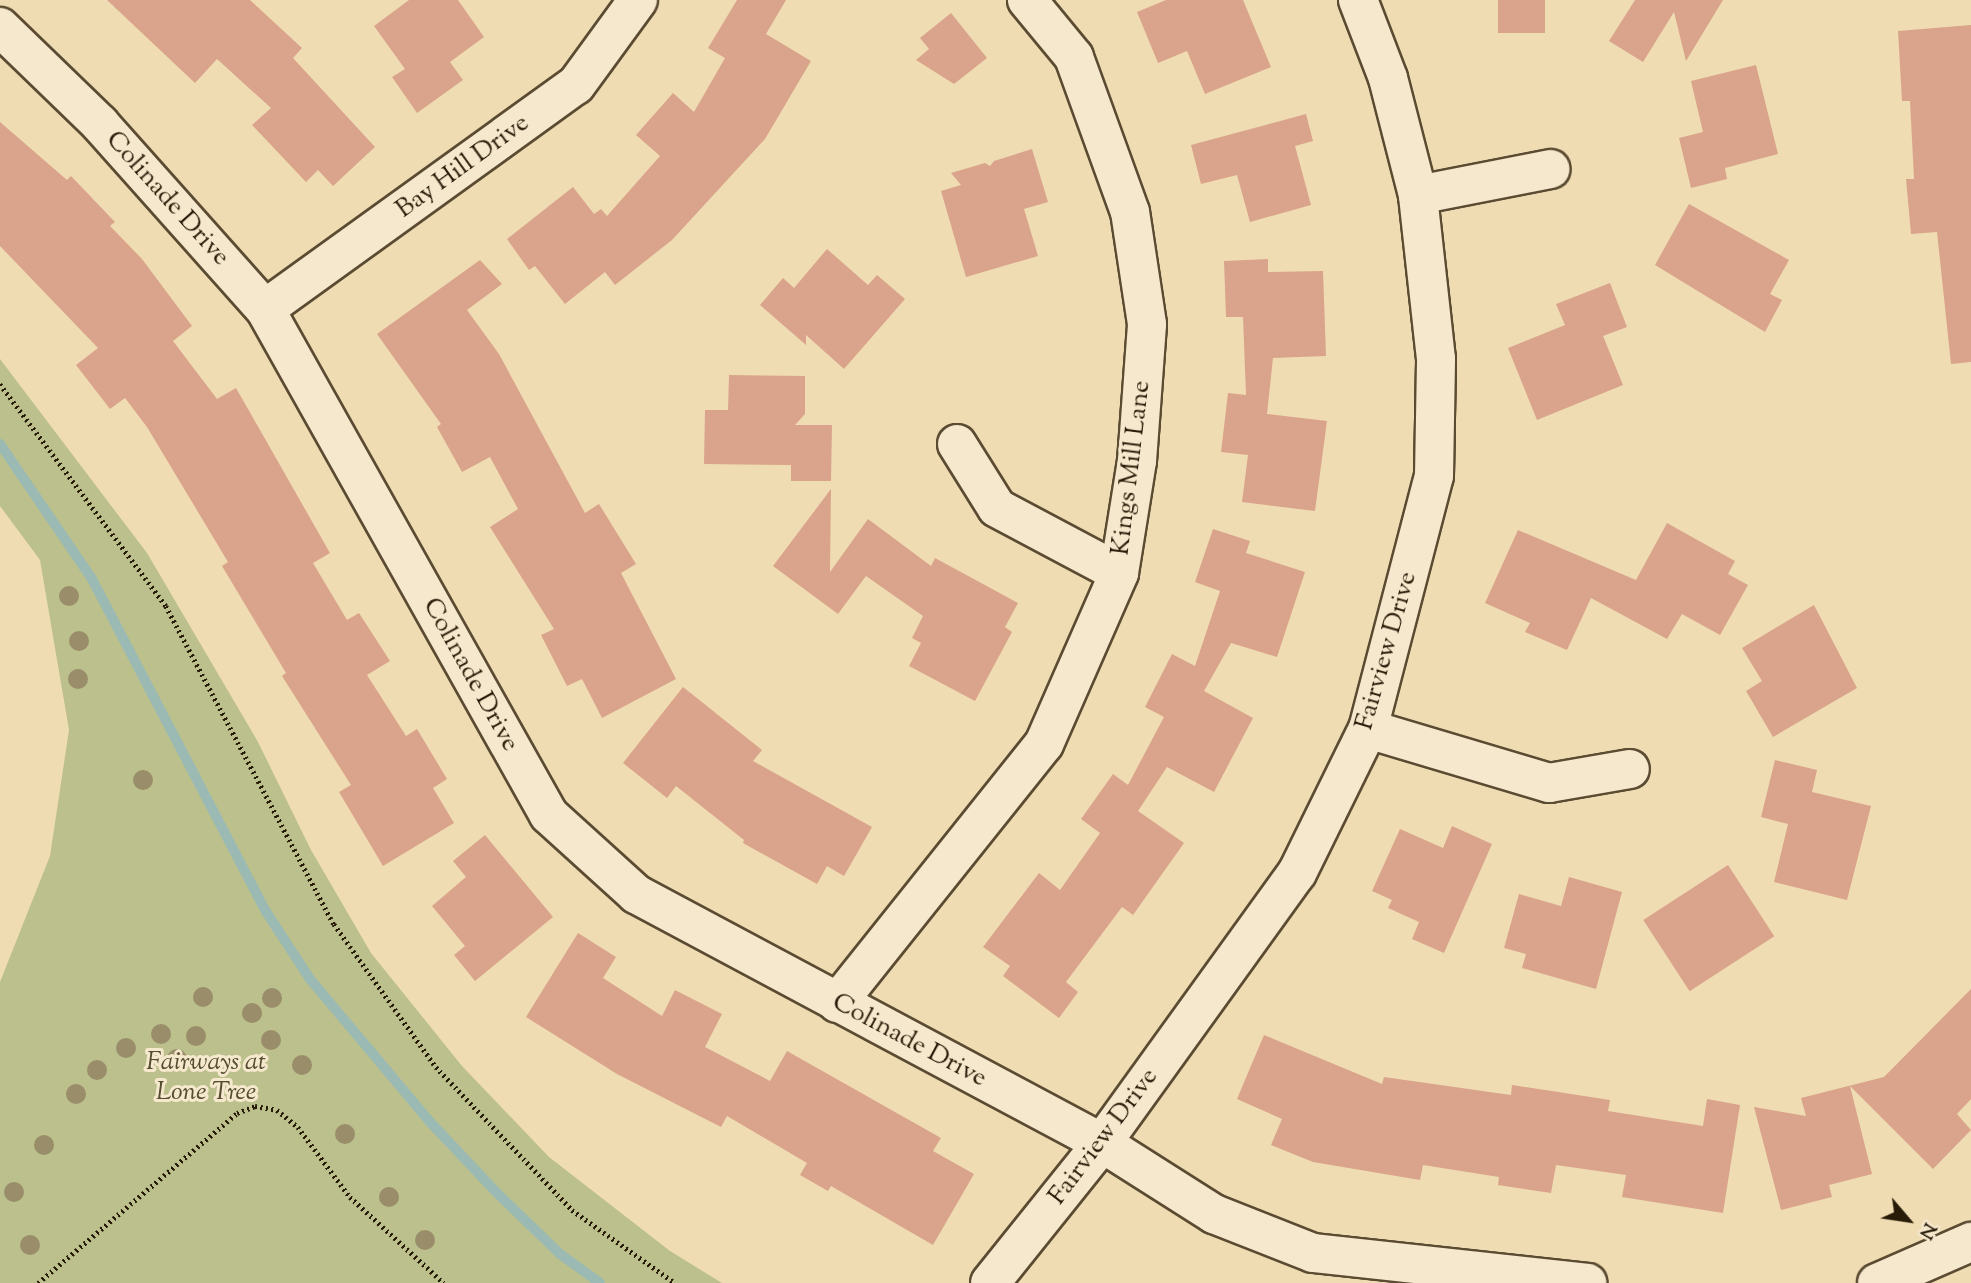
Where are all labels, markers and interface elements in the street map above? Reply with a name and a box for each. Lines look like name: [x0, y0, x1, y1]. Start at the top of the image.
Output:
street label: Bay Hill Drive: [390, 108, 536, 226]
street label: Colinade Drive: [98, 125, 236, 273]
street label: Kings Mill Lane: [1106, 379, 1158, 557]
street label: Fairview Drive: [1350, 568, 1424, 734]
street label: Colinade Drive: [415, 593, 525, 757]
street label: Colinade Drive: [826, 987, 992, 1095]
park label: Fairways at Lone Tree: [146, 1047, 266, 1108]
street label: Fairview Drive: [1042, 1062, 1166, 1212]
north arrow: [1873, 1185, 1943, 1255]
text: N: [1911, 1217, 1942, 1244]

